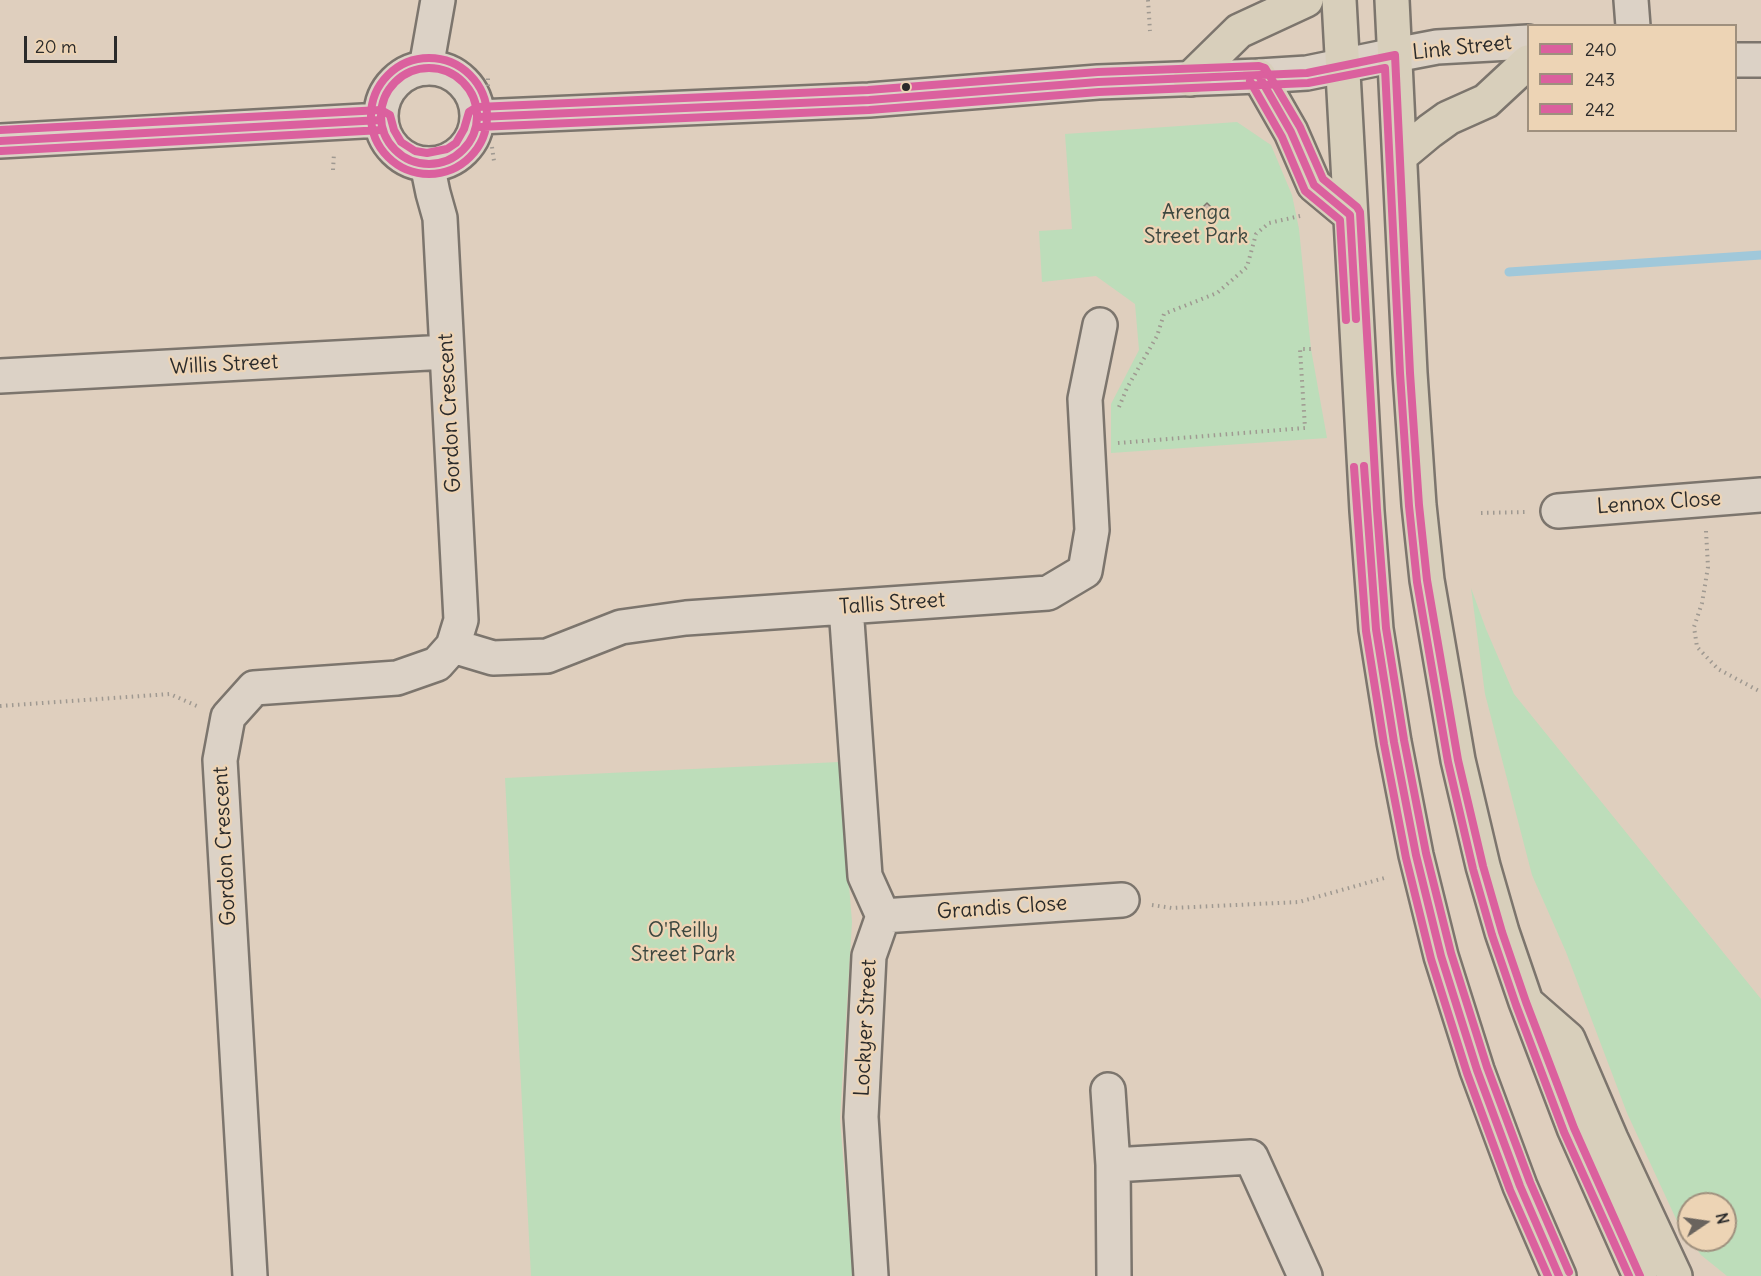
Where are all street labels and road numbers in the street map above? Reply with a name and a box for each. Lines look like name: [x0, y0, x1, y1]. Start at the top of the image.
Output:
street label: Link Street: [1411, 30, 1513, 66]
street label: Gordon Crescent: [433, 333, 467, 493]
street label: Willis Street: [169, 350, 279, 380]
street label: Lennox Close: [1596, 486, 1722, 520]
street label: Tallis Street: [838, 588, 946, 620]
street label: Gordon Crescent: [208, 766, 242, 926]
street label: Grandis Close: [936, 891, 1068, 925]
street label: Lockyer Street: [850, 959, 882, 1097]

